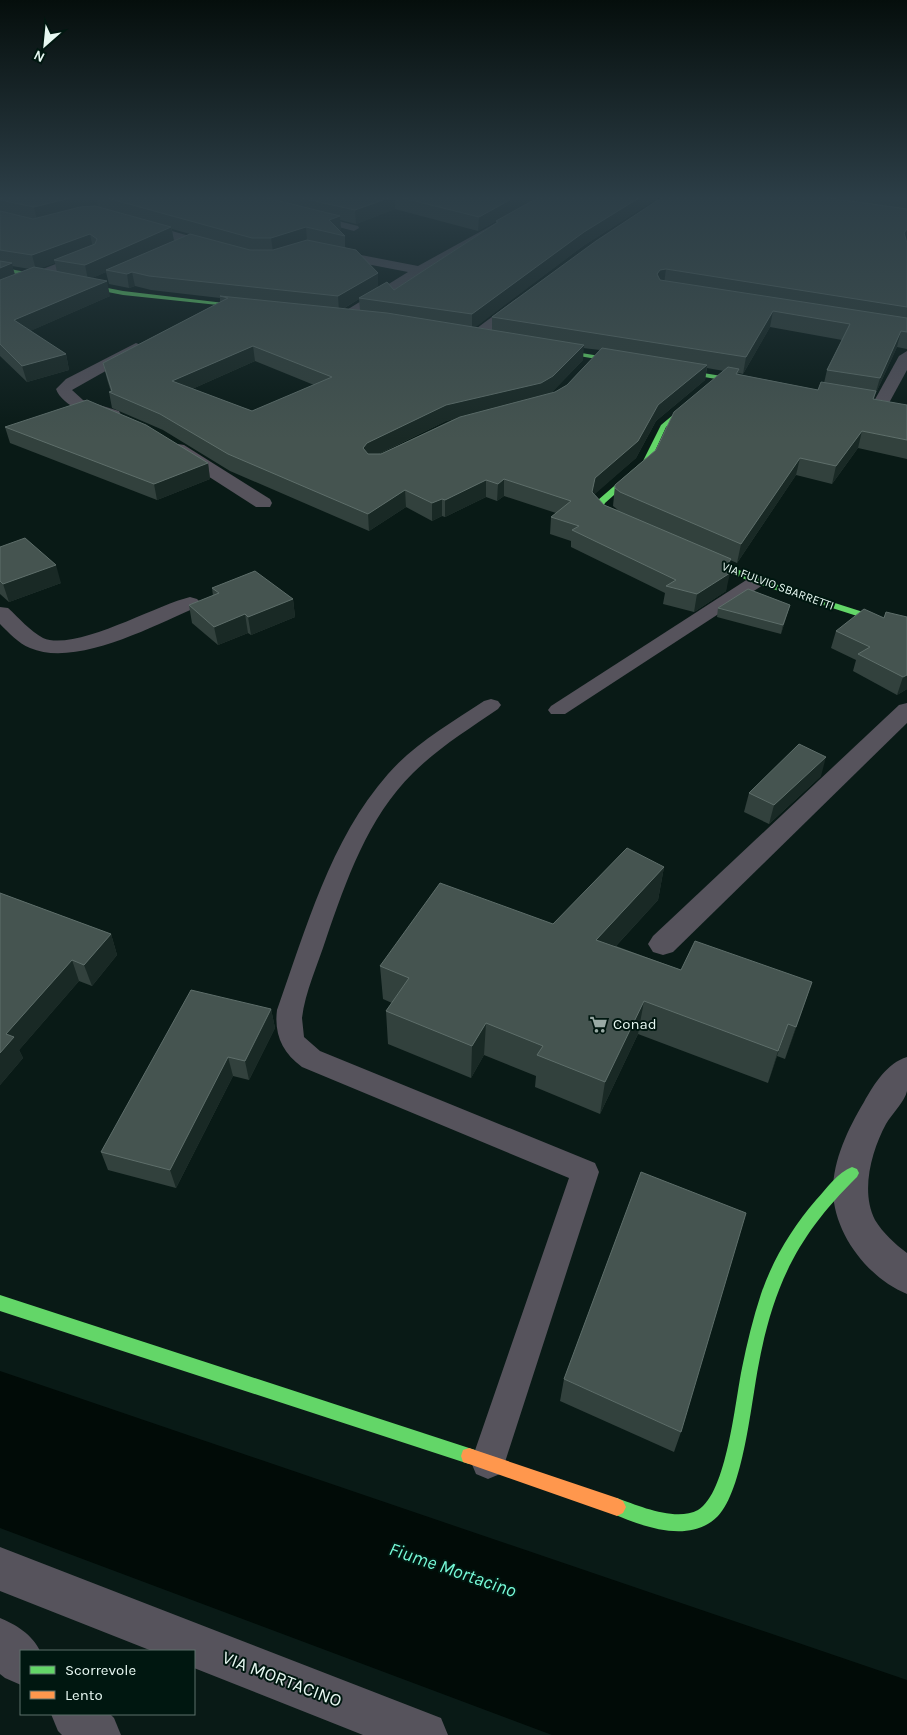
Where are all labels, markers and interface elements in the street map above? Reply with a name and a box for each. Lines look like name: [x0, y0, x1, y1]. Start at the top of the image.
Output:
north arrow: [20, 20, 70, 70]
text: N: [31, 46, 48, 66]
street label: VIA FULVIO SBARRETTI: [720, 559, 836, 613]
supermarket icon: Conad: [589, 1014, 609, 1034]
place label: Conad: [613, 1015, 657, 1033]
water label: Fiume Mortacino: [386, 1538, 520, 1602]
street label: VIA MORTACINO: [219, 1646, 345, 1712]
legend: [20, 1650, 195, 1715]
text: Scorrevole: [65, 1661, 136, 1679]
text: Lento: [65, 1686, 103, 1704]

